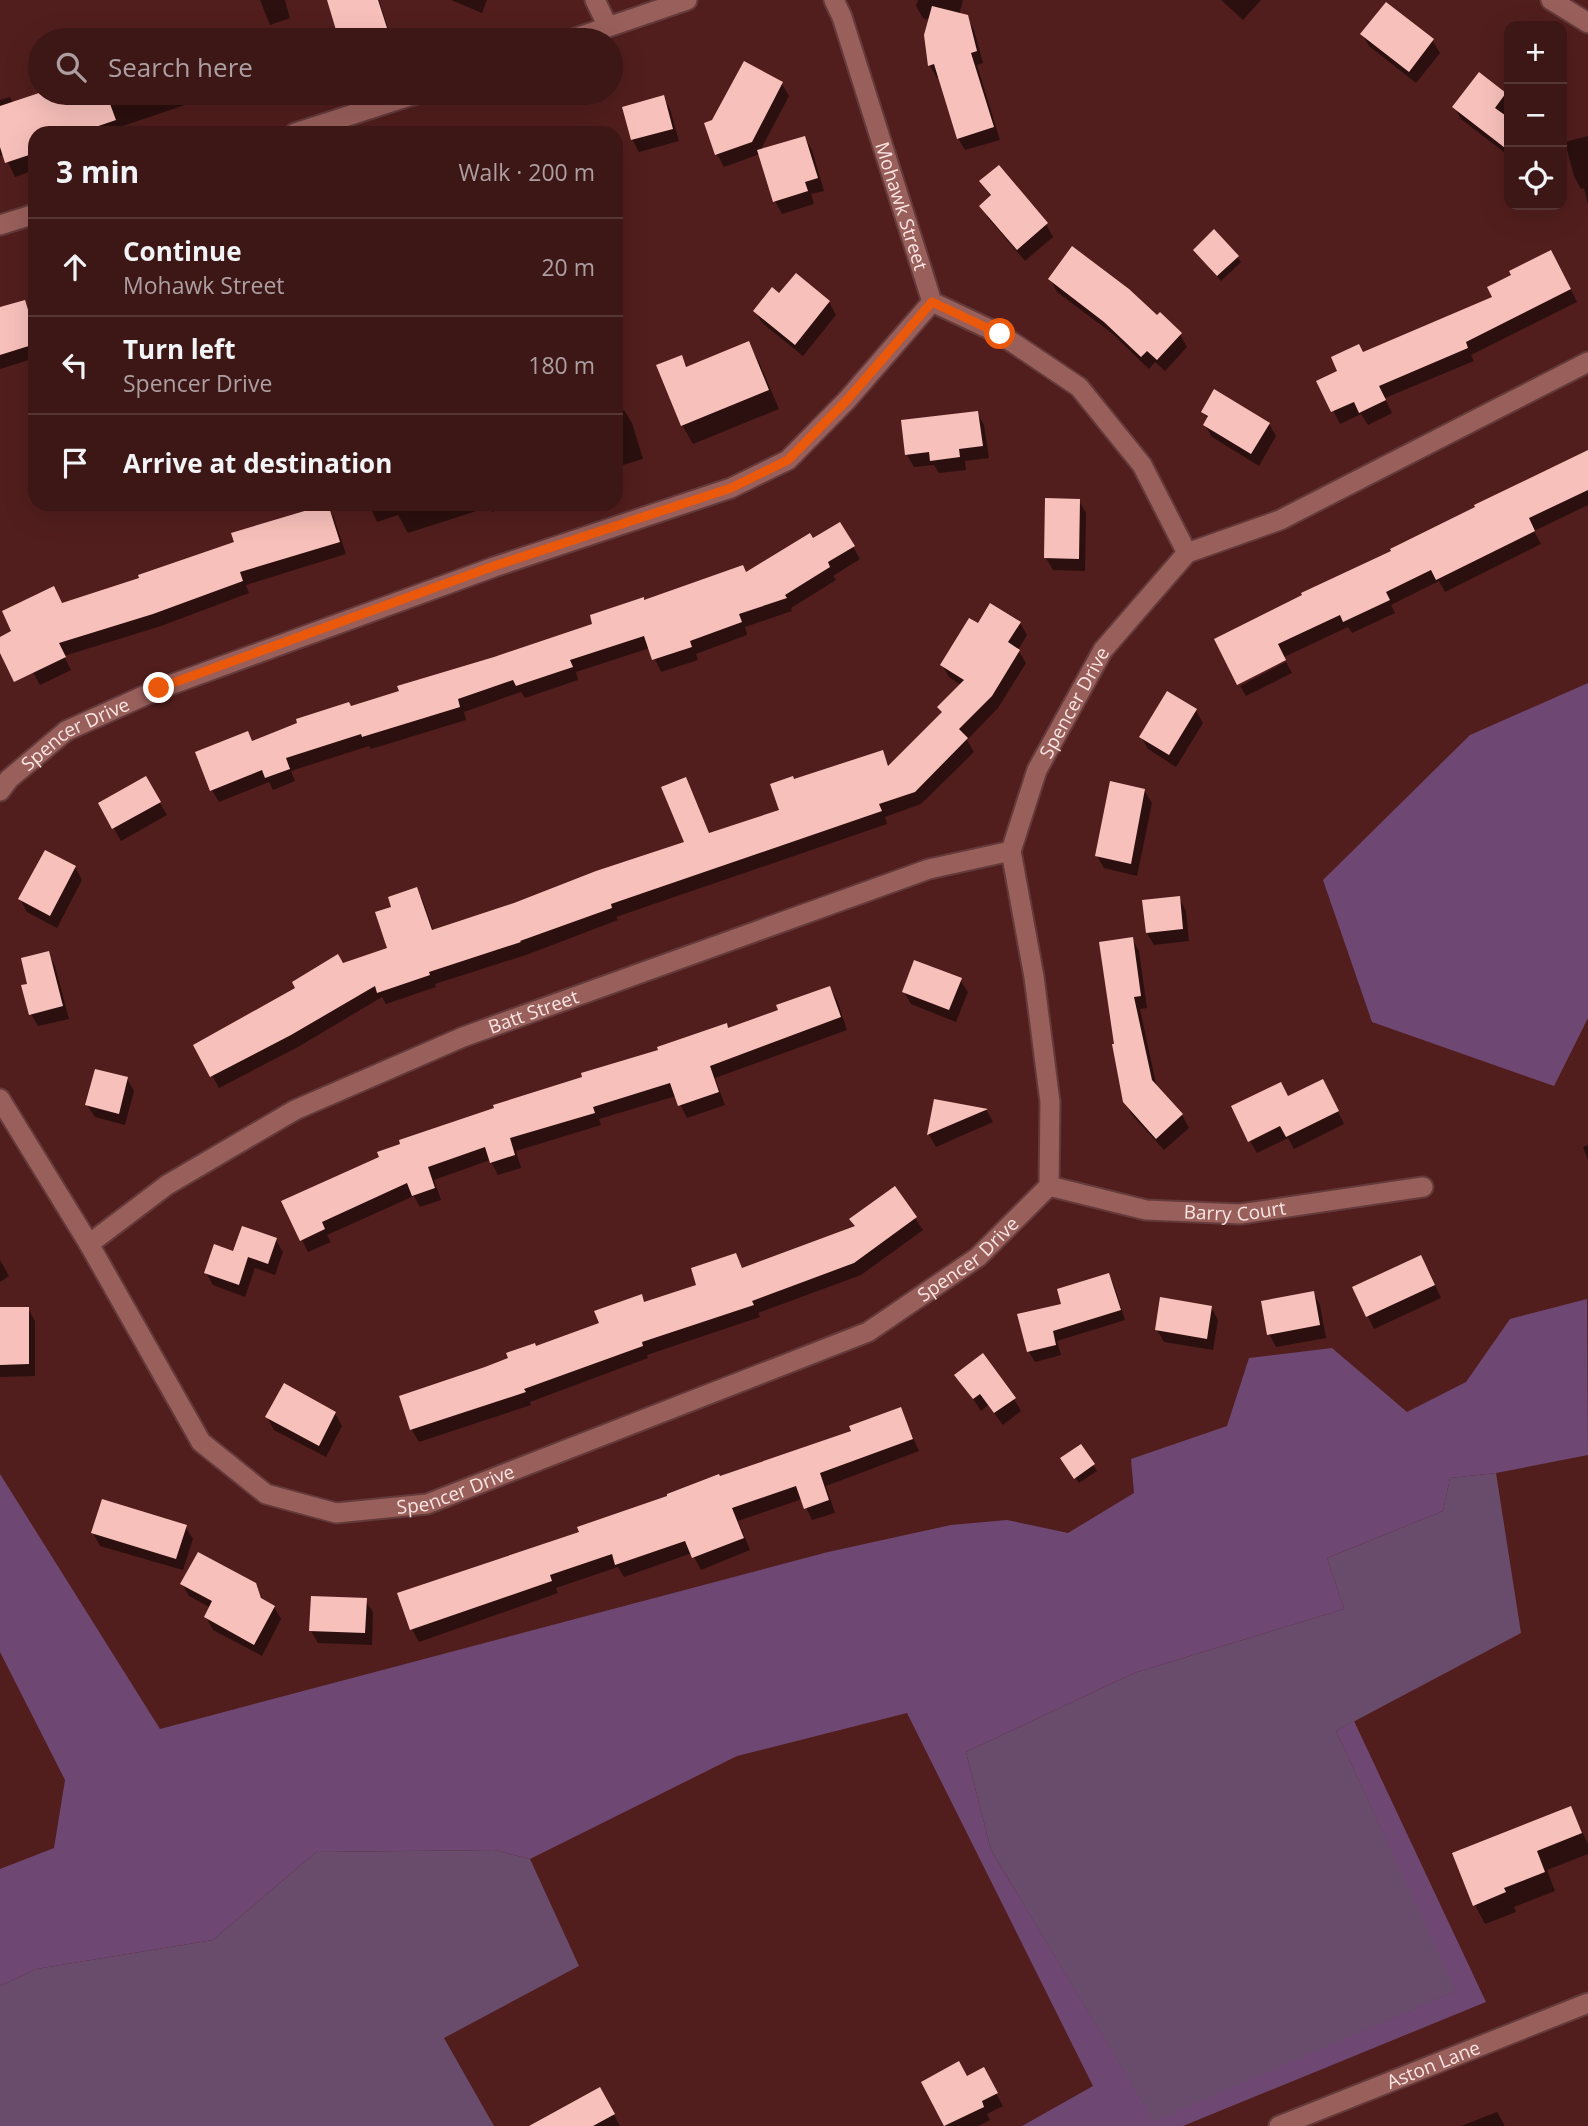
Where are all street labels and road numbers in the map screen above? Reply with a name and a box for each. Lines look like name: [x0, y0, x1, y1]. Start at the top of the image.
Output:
street label: Mohawk Street: [869, 138, 934, 274]
street label: Spencer Drive: [1033, 642, 1115, 763]
street label: Spencer Drive: [15, 691, 133, 777]
street label: Batt Street: [484, 983, 582, 1040]
street label: Barry Court: [1183, 1194, 1288, 1227]
street label: Spencer Drive: [912, 1211, 1024, 1308]
street label: Spencer Drive: [395, 1458, 518, 1520]
street label: Aston Lane: [1383, 2034, 1484, 2095]

